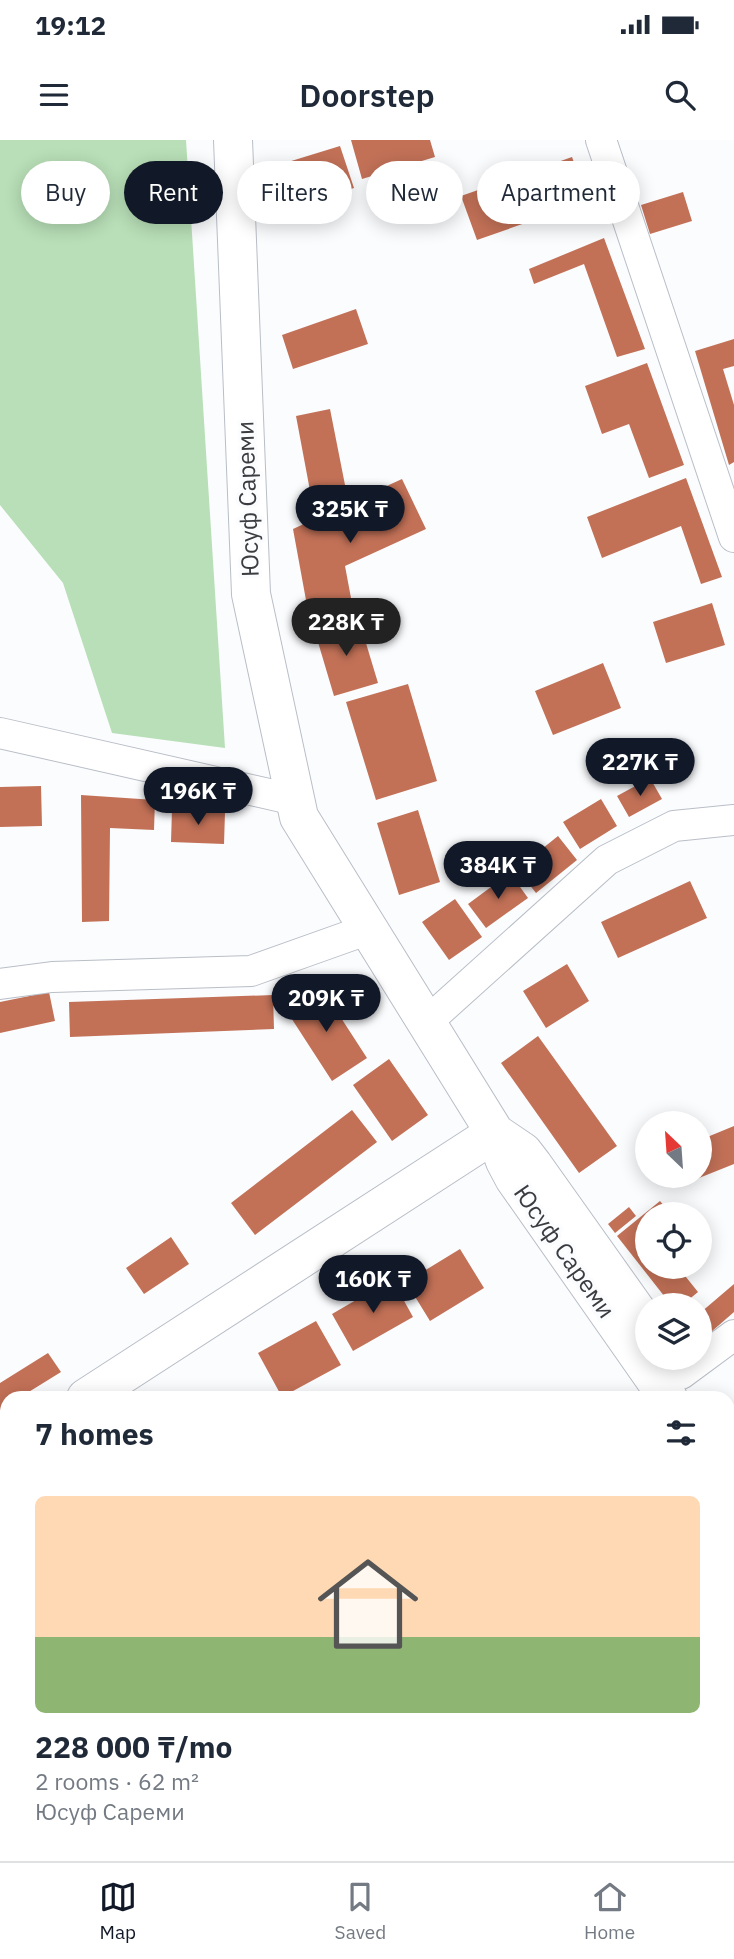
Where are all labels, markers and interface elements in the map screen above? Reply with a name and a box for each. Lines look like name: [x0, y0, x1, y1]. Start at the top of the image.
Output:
text: 19:12: [35, 8, 106, 42]
text: Doorstep: [299, 74, 435, 116]
icon: menu: [35, 76, 73, 114]
icon: search: [661, 76, 699, 114]
chip: Buy: [21, 161, 110, 224]
chip: Rent: [124, 161, 223, 224]
chip: Filters: [237, 161, 352, 224]
chip: New: [366, 161, 463, 224]
chip: Apartment: [477, 161, 640, 224]
street label: Юсуф Сареми: [228, 420, 266, 578]
pin: 325K ₸: [293, 486, 407, 545]
text: 325K ₸: [312, 493, 388, 523]
pin: 228K ₸: [289, 598, 403, 658]
text: 228K ₸: [308, 606, 384, 636]
pin: 227K ₸: [583, 738, 697, 798]
text: 227K ₸: [602, 746, 678, 776]
pin: 196K ₸: [141, 768, 255, 827]
text: 196K ₸: [160, 775, 236, 805]
pin: 384K ₸: [441, 842, 555, 901]
text: 384K ₸: [460, 849, 536, 879]
pin: 209K ₸: [269, 974, 383, 1034]
text: 209K ₸: [288, 982, 364, 1012]
north arrow: [635, 1111, 712, 1188]
map controls: [635, 1111, 712, 1370]
street label: Юсуф Сареми: [507, 1178, 623, 1324]
button: locate: [635, 1202, 712, 1279]
pin: 160K ₸: [316, 1256, 430, 1315]
text: 160K ₸: [335, 1263, 411, 1293]
button: layers: [635, 1293, 712, 1370]
text: 7 homes: [35, 1414, 154, 1453]
icon: filters: [662, 1414, 700, 1452]
icon: home: [305, 1541, 431, 1667]
text: 228 000 ₸/mo: [35, 1727, 233, 1766]
text: 2 rooms · 62 m²: [35, 1766, 199, 1796]
text: Юсуф Сареми: [35, 1796, 185, 1826]
tab: Map: [99, 1878, 137, 1944]
tab: Saved: [335, 1878, 386, 1944]
tab: Home: [584, 1878, 635, 1944]

